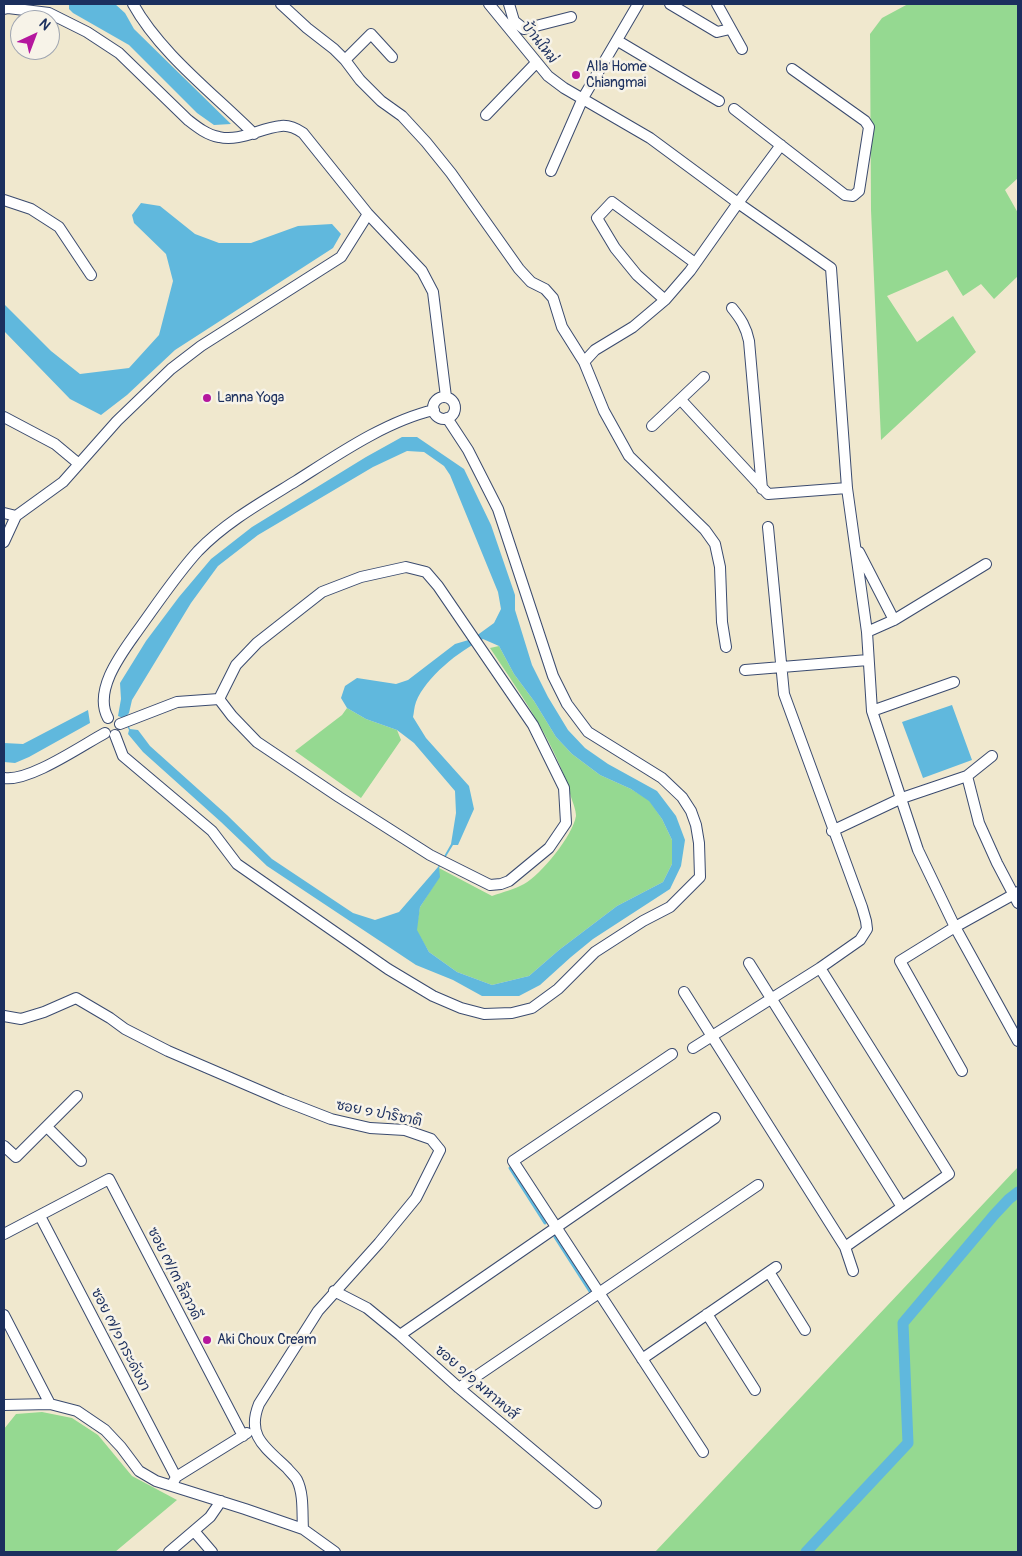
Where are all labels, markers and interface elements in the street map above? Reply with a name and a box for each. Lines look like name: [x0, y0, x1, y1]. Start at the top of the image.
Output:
north arrow: [10, 10, 60, 60]
text: N: [36, 15, 54, 34]
street label: บ้านใหม่: [517, 19, 561, 67]
place label: Alla Home Chiangmai: [586, 59, 647, 92]
marker: Alla Home Chiangmai: [570, 69, 582, 81]
place label: Lanna Yoga: [217, 390, 284, 406]
marker: Lanna Yoga: [201, 392, 213, 404]
street label: ซอย ๑ ปาริชาติ: [335, 1097, 423, 1131]
street label: ซอย ๗/๓ ลีลาวดี: [143, 1225, 205, 1323]
street label: ซอย ๗/๑ กระดังงา: [87, 1286, 153, 1394]
place label: Aki Choux Cream: [217, 1332, 316, 1348]
marker: Aki Choux Cream: [201, 1334, 213, 1346]
street label: ซอย ๑/๑ มหาหงส์: [431, 1342, 521, 1424]

